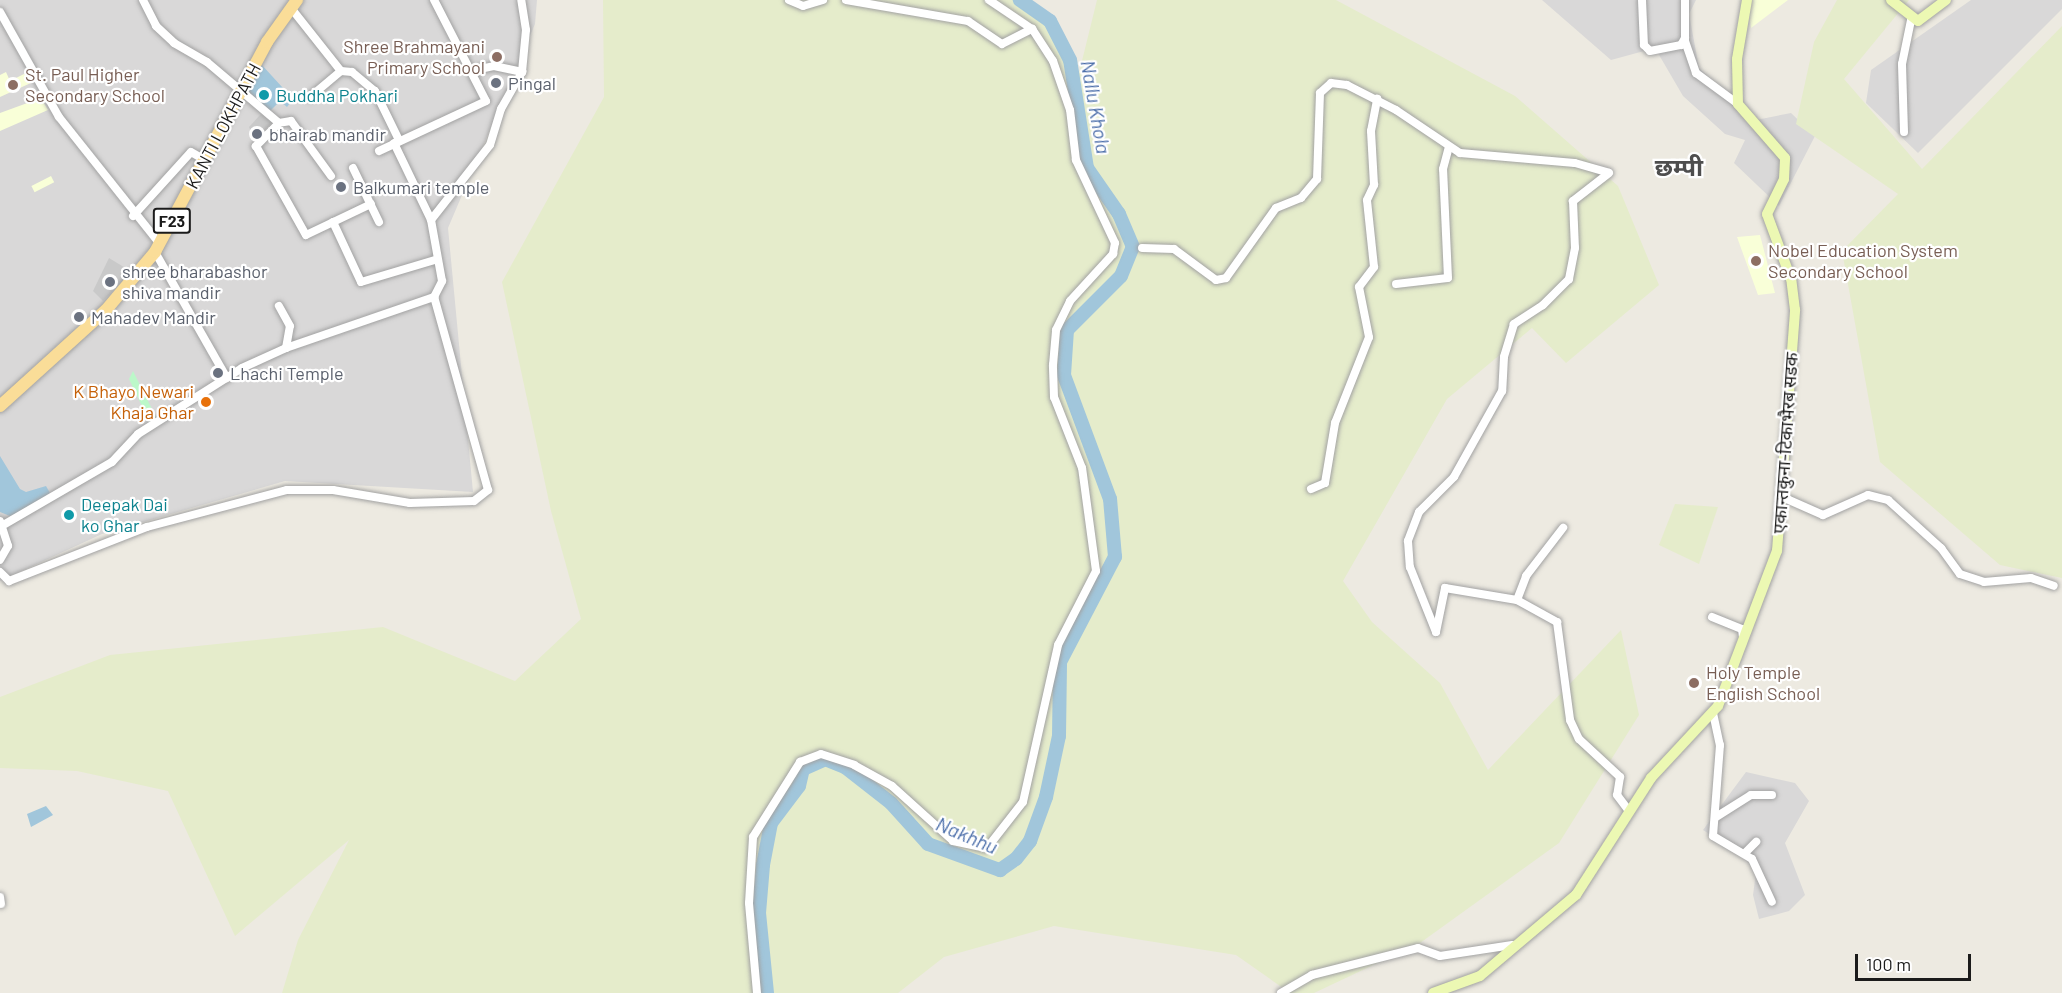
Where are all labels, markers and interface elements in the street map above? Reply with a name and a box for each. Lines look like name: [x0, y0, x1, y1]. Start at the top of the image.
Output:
place label: Shree Brahmayani Primary School: [343, 36, 485, 78]
marker: Shree Brahmayani Primary School: [490, 50, 504, 64]
water label: Nallu Khola: [1076, 58, 1116, 156]
street label: KANTI LOKHPATH: [181, 59, 265, 193]
place label: St. Paul Higher Secondary School: [25, 64, 165, 106]
place label: Pingal: [508, 72, 556, 94]
marker: Pingal: [489, 76, 503, 90]
marker: St. Paul Higher Secondary School: [6, 78, 20, 92]
place label: Buddha Pokhari: [276, 84, 398, 106]
marker: Buddha Pokhari: [257, 88, 271, 102]
place label: bhairab mandir: [269, 123, 386, 145]
marker: bhairab mandir: [250, 127, 264, 141]
district label: छम्पी: [1655, 153, 1703, 181]
place label: Balkumari temple: [353, 176, 489, 198]
marker: Balkumari temple: [334, 180, 348, 194]
road number: F23: [152, 208, 192, 234]
place label: Nobel Education System Secondary School: [1768, 240, 1958, 282]
marker: Nobel Education System Secondary School: [1749, 254, 1763, 268]
place label: shree bharabashor shiva mandir: [122, 261, 268, 304]
marker: shree bharabashor shiva mandir: [103, 275, 117, 289]
place label: Mahadev Mandir: [91, 306, 216, 328]
marker: Mahadev Mandir: [72, 310, 86, 324]
street label: एकान्तकुना-टिकाभैरब सडक: [1768, 352, 1802, 534]
place label: Lhachi Temple: [230, 362, 344, 384]
marker: Lhachi Temple: [211, 366, 225, 380]
place label: K Bhayo Newari Khaja Ghar: [73, 381, 194, 424]
marker: K Bhayo Newari Khaja Ghar: [199, 395, 213, 409]
place label: Deepak Dai ko Ghar: [81, 494, 168, 536]
marker: Deepak Dai ko Ghar: [62, 508, 76, 522]
place label: Holy Temple English School: [1706, 662, 1820, 704]
marker: Holy Temple English School: [1687, 676, 1701, 690]
water label: Nakhhu: [933, 811, 1001, 859]
scale bar: [1858, 942, 1974, 980]
text: 100 m: [1866, 953, 1911, 975]

